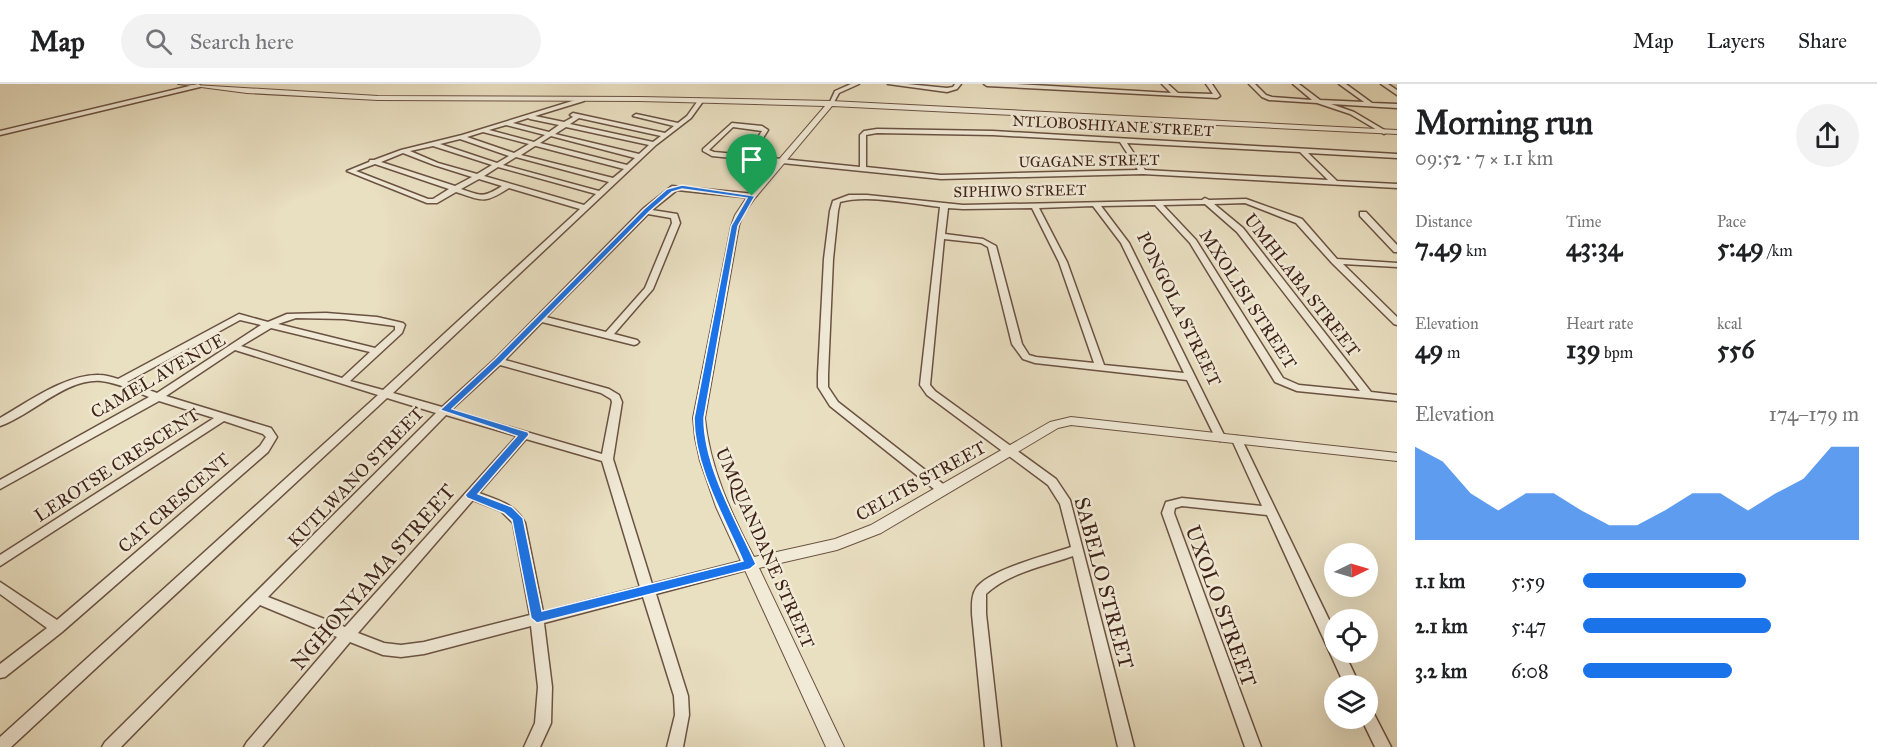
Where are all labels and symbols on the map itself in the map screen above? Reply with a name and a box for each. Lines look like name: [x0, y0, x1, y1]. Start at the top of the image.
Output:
street label: NTLOBOSHIYANE STREET: [1012, 112, 1214, 140]
pin: [726, 134, 777, 196]
street label: UGAGANE STREET: [1018, 151, 1160, 171]
street label: SIPHIWO STREET: [953, 181, 1087, 201]
street label: UMHLABA STREET: [1239, 209, 1365, 361]
street label: MXOLISI STREET: [1195, 225, 1301, 373]
street label: PONGOLA STREET: [1132, 228, 1226, 390]
street label: CAMEL AVENUE: [87, 329, 229, 423]
street label: KUTLWANO STREET: [283, 402, 429, 552]
street label: LEROTSE CRESCENT: [30, 403, 204, 527]
street label: CELTIS STREET: [852, 436, 990, 526]
street label: UMQUANDANE STREET: [711, 444, 819, 652]
street label: CAT CRESCENT: [114, 448, 234, 558]
street label: NGHONYAMA STREET: [285, 479, 461, 675]
street label: SABELO STREET: [1069, 494, 1139, 672]
street label: UXOLO STREET: [1180, 522, 1262, 690]
north arrow: [1324, 543, 1378, 597]

